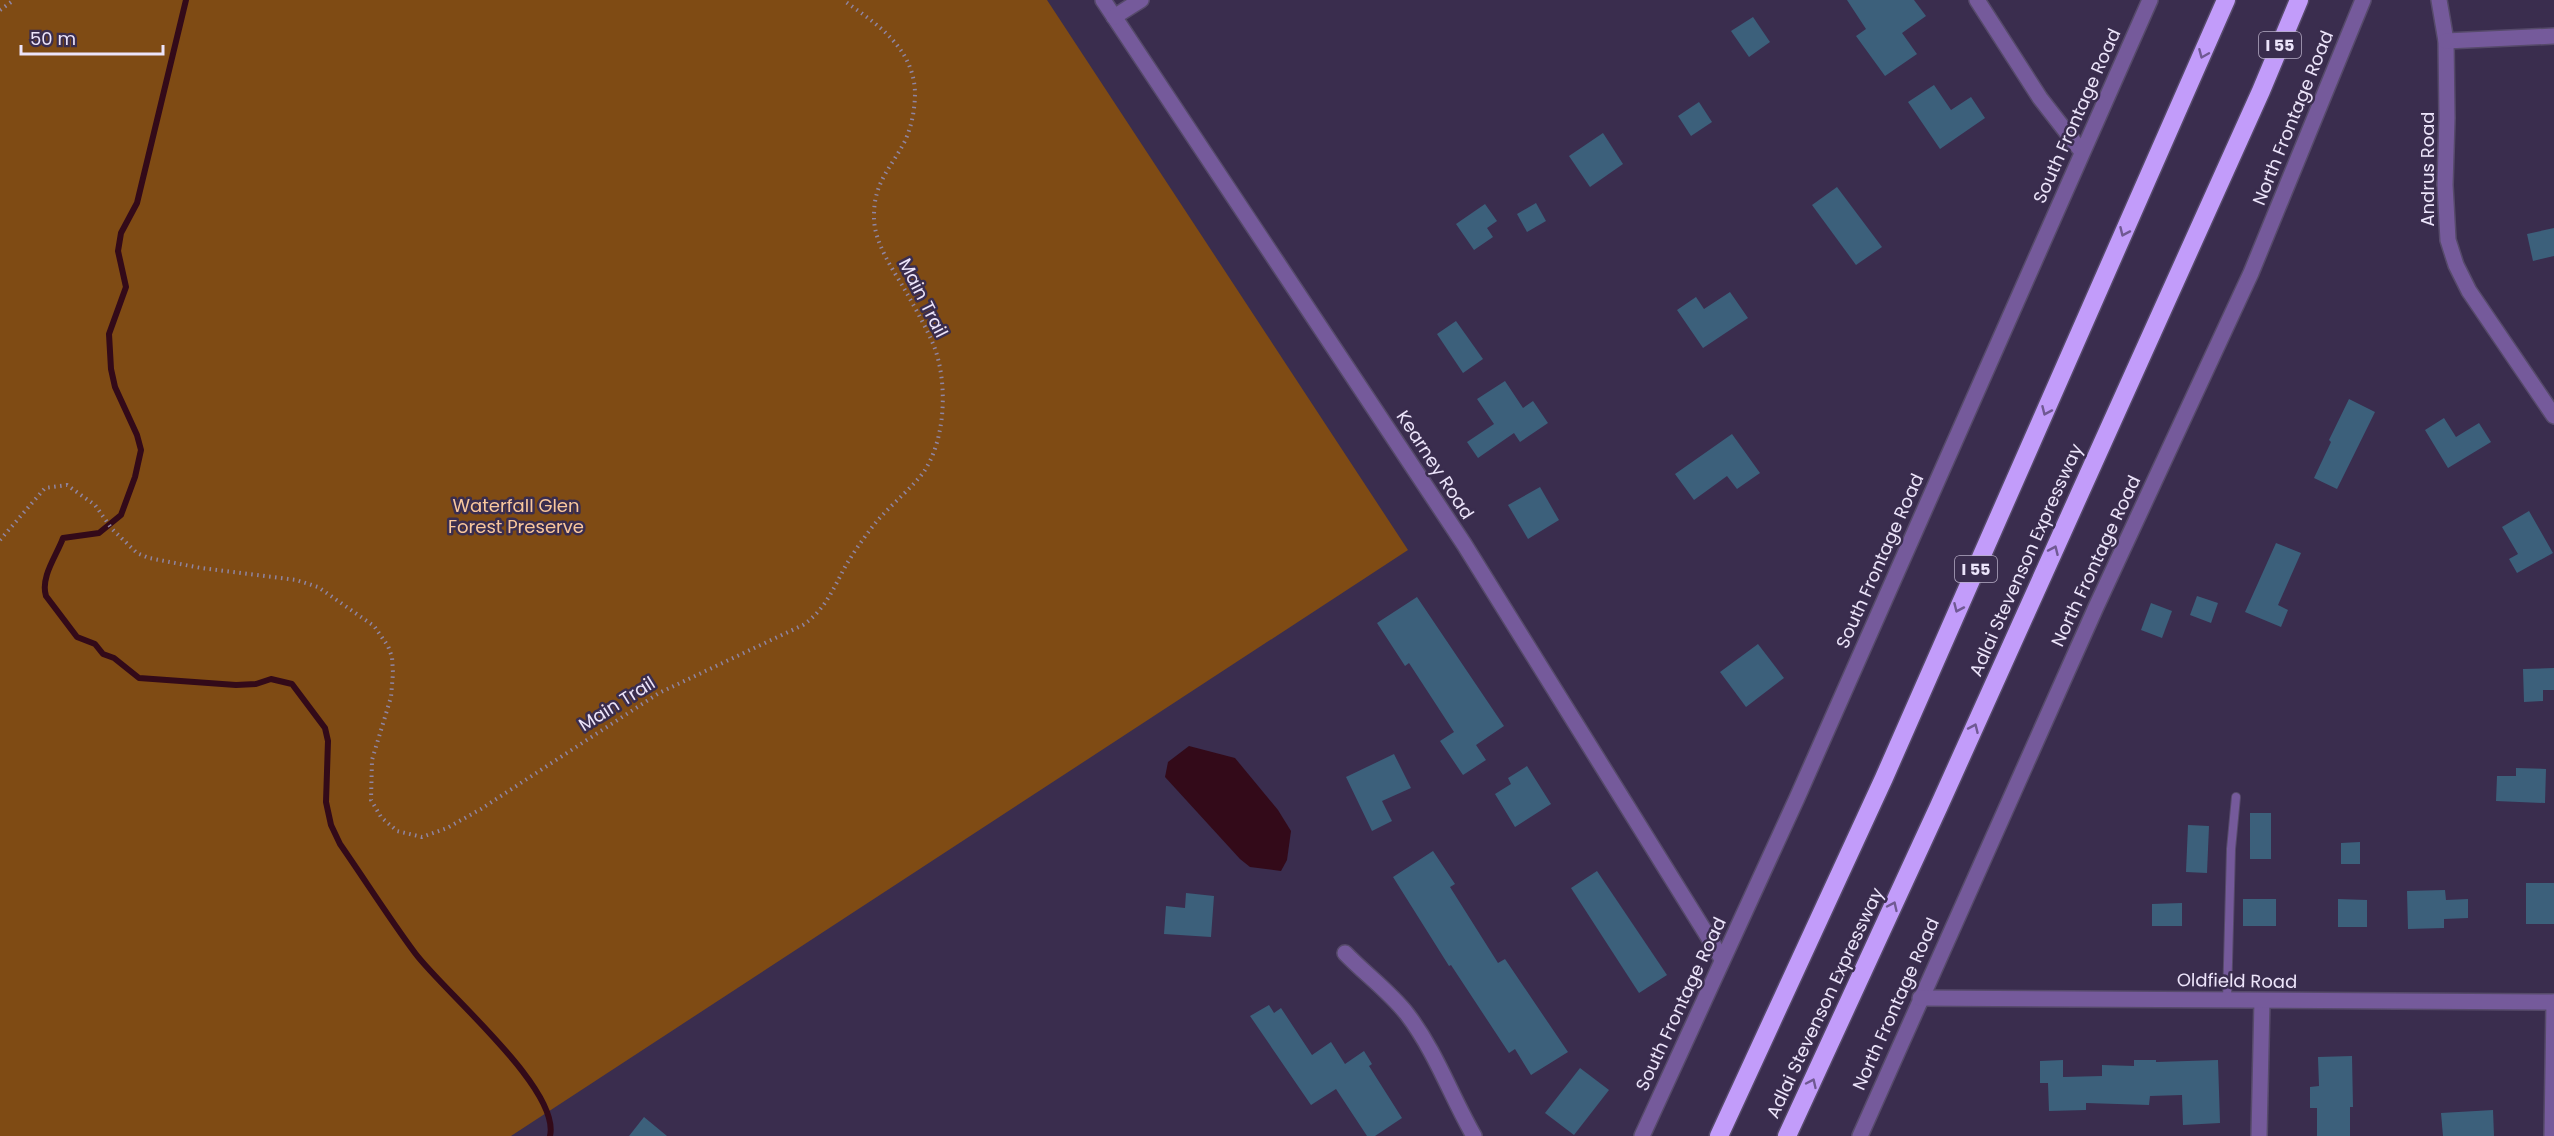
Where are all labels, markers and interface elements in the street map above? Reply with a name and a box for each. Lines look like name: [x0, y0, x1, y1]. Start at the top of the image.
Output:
scale bar: [21, 18, 164, 56]
street label: South Frontage Road: [2027, 24, 2126, 207]
text: 50 m: [30, 26, 76, 51]
street label: North Frontage Road: [2246, 27, 2339, 209]
road number: I 55: [2259, 32, 2301, 58]
one-way arrow: [2198, 47, 2210, 58]
street label: Andrus Road: [2415, 111, 2440, 227]
one-way arrow: [2120, 226, 2132, 237]
street label: Main Trail: [893, 254, 954, 342]
one-way arrow: [2041, 404, 2053, 415]
street label: Kearney Road: [1391, 405, 1480, 524]
street label: Adlai Stevenson Expressway: [1963, 440, 2088, 680]
street label: South Frontage Road: [1830, 469, 1929, 652]
street label: North Frontage Road: [2045, 471, 2146, 650]
park label: Waterfall Glen Forest Preserve: [448, 493, 584, 539]
one-way arrow: [2047, 546, 2059, 557]
road number: I 55: [1955, 556, 1997, 582]
one-way arrow: [1954, 602, 1966, 613]
street label: Main Trail: [574, 670, 660, 737]
one-way arrow: [1967, 724, 1979, 735]
street label: Adlai Stevenson Expressway: [1760, 883, 1889, 1122]
one-way arrow: [1886, 901, 1898, 912]
street label: South Frontage Road: [1629, 913, 1732, 1095]
street label: North Frontage Road: [1846, 914, 1945, 1094]
street label: Oldfield Road: [2177, 967, 2297, 994]
one-way arrow: [1804, 1078, 1816, 1089]

